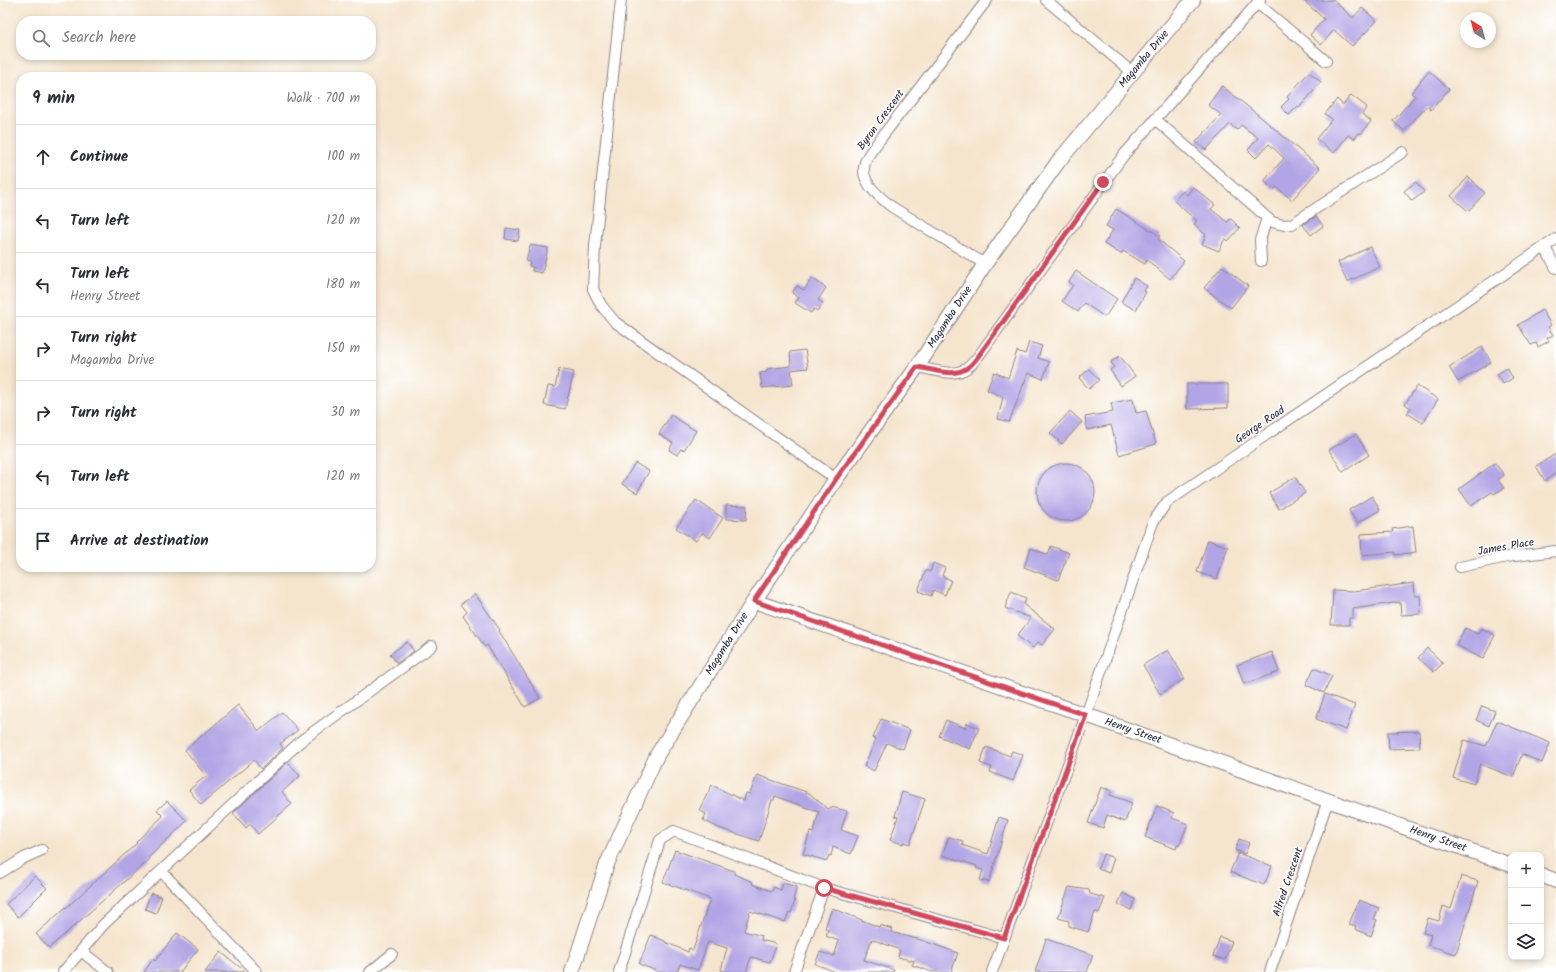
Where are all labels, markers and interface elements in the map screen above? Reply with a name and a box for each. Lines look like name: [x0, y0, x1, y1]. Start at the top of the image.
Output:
north arrow: [1460, 12, 1496, 48]
search box: [16, 16, 376, 60]
text: Search here: [62, 26, 136, 50]
street label: Magamba Drive: [1114, 26, 1174, 92]
icon: search: [30, 27, 52, 49]
text: 9 min: [32, 85, 75, 112]
street label: Byron Crescent: [853, 85, 910, 154]
text: Walk · 700 m: [286, 88, 360, 109]
text: Continue: [70, 145, 128, 169]
icon: ahead: [32, 146, 54, 168]
text: 100 m: [327, 146, 360, 167]
route end: [1094, 173, 1112, 191]
text: Turn left: [70, 209, 130, 233]
icon: left: [32, 210, 54, 232]
text: 120 m: [326, 210, 360, 231]
text: Turn left: [70, 262, 130, 286]
icon: left: [32, 274, 54, 296]
text: 180 m: [326, 274, 360, 295]
street label: Magamba Drive: [923, 282, 977, 352]
text: Henry Street: [70, 286, 140, 307]
text: Turn right: [70, 326, 137, 350]
icon: right: [32, 338, 54, 360]
text: 150 m: [327, 338, 360, 359]
text: Magamba Drive: [70, 350, 154, 371]
text: Turn right: [70, 401, 137, 425]
street label: George Road: [1231, 401, 1289, 448]
icon: right: [32, 402, 54, 424]
text: 30 m: [331, 402, 360, 423]
text: Turn left: [70, 465, 130, 489]
icon: left: [32, 466, 54, 488]
text: 120 m: [326, 466, 360, 487]
text: Arrive at destination: [70, 529, 209, 553]
icon: arrive: [32, 530, 54, 552]
street label: James Place: [1476, 533, 1536, 561]
street label: Magamba Drive: [700, 609, 754, 679]
street label: Henry Street: [1102, 713, 1165, 749]
street label: Henry Street: [1407, 821, 1470, 857]
street label: Alfred Crescent: [1268, 844, 1308, 919]
map controls: [1508, 852, 1544, 960]
button: +: [1508, 852, 1544, 888]
route start: [815, 879, 833, 897]
button: −: [1508, 888, 1544, 924]
button: layers: [1508, 924, 1544, 960]

